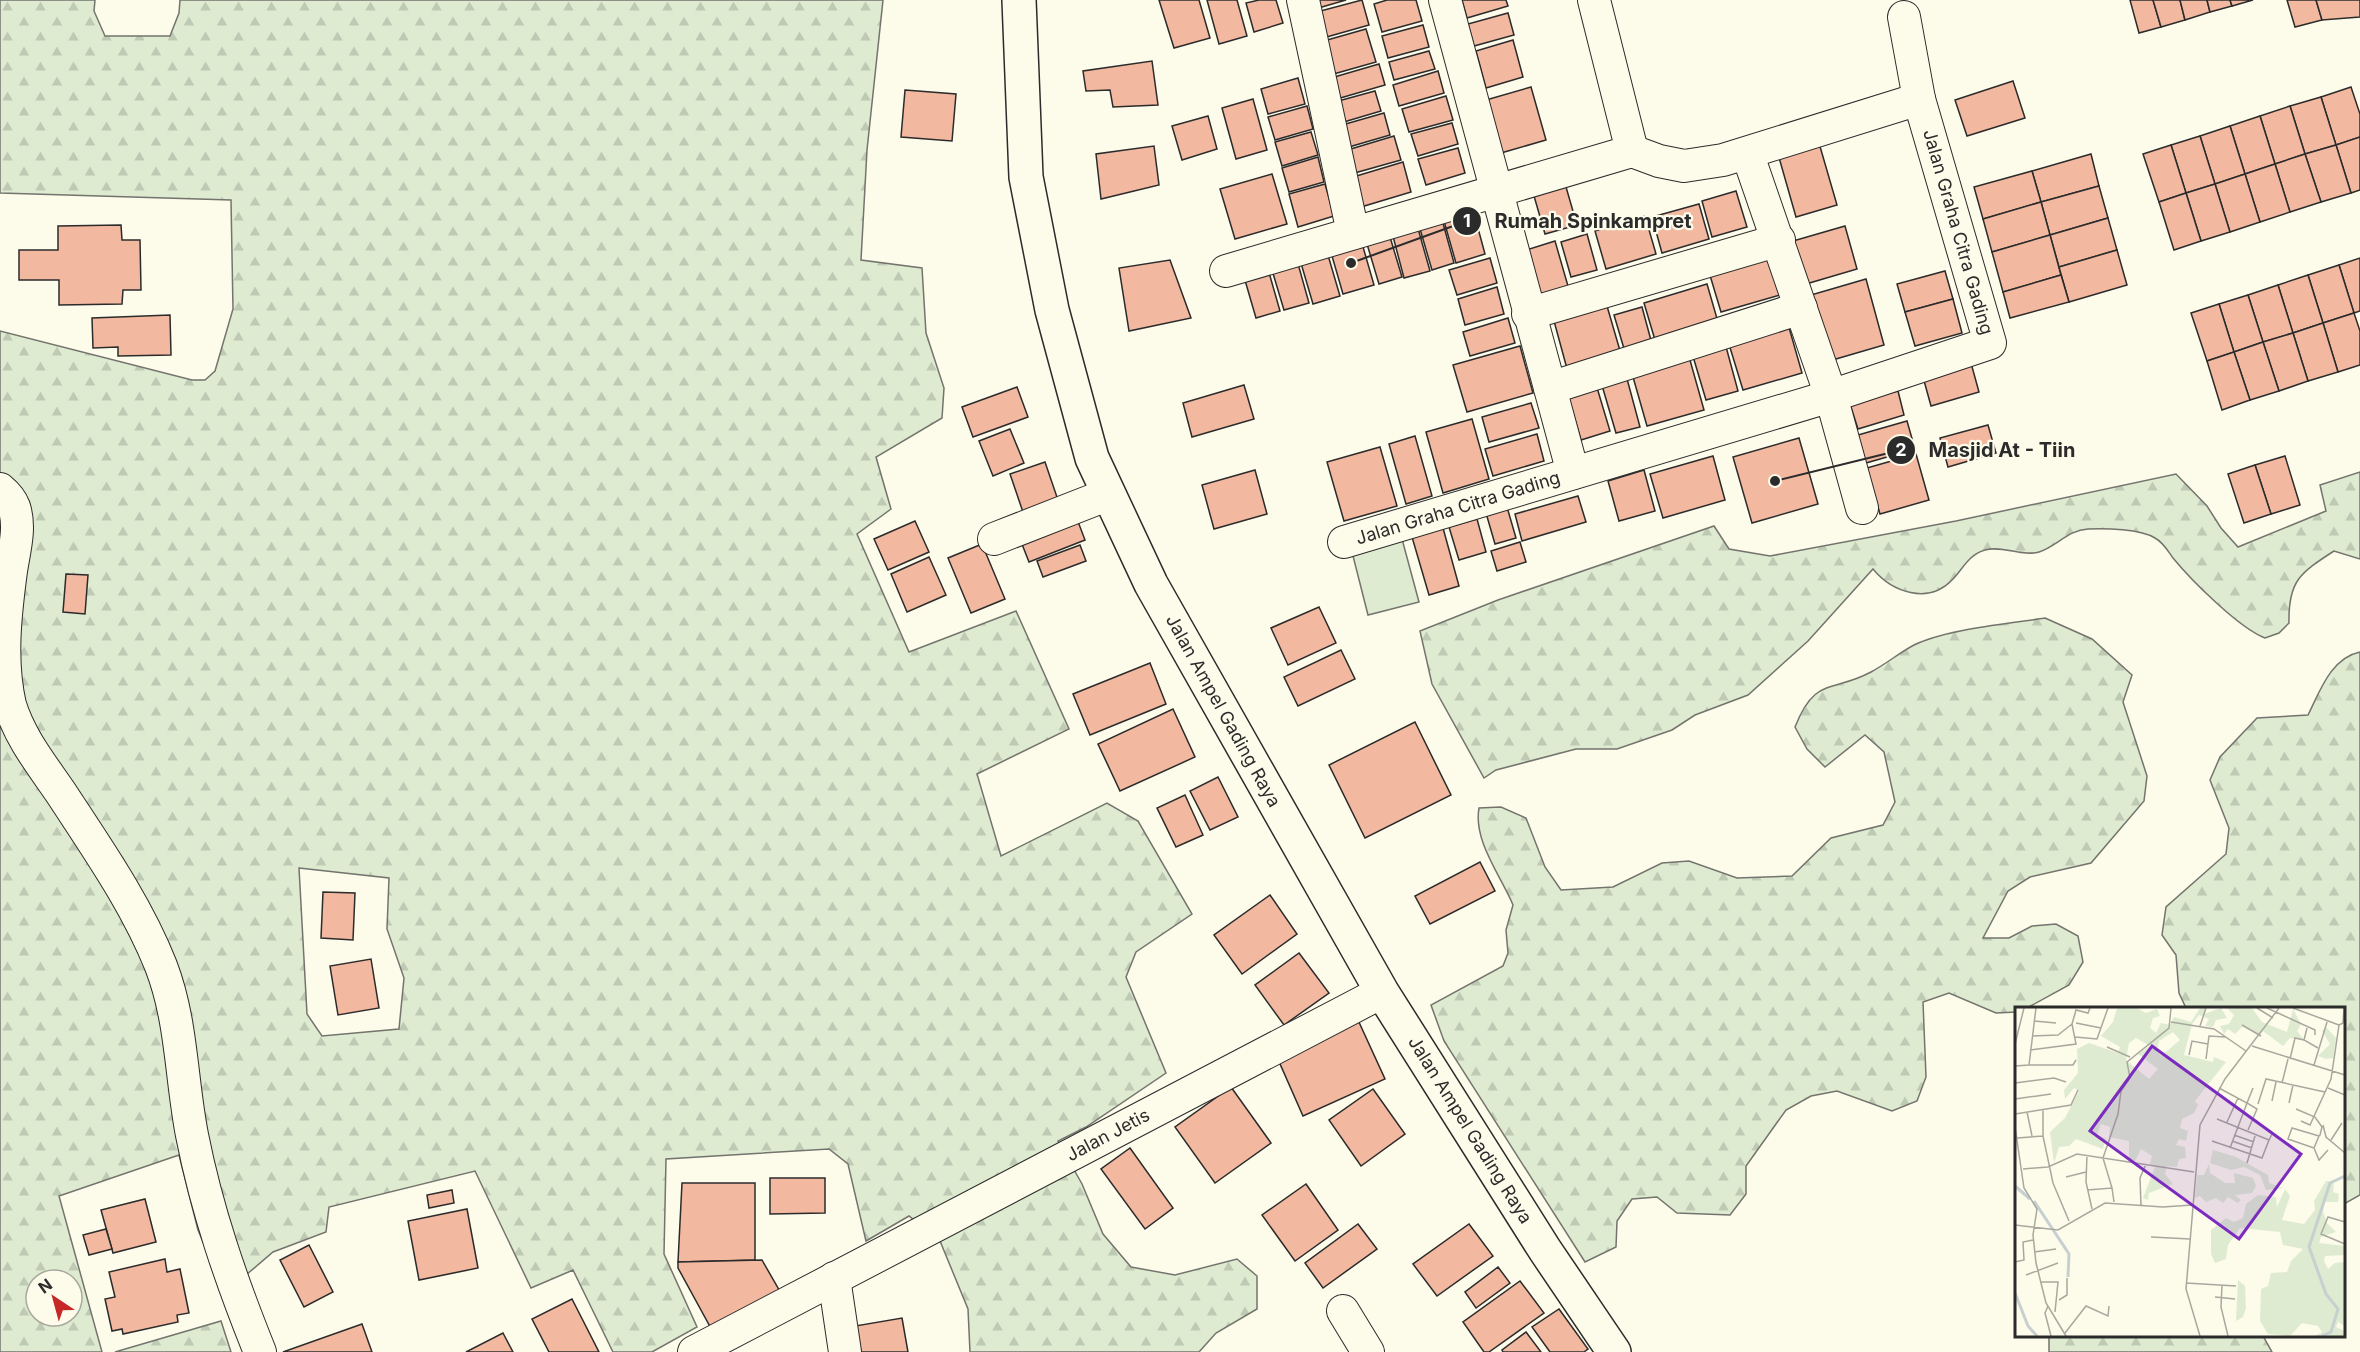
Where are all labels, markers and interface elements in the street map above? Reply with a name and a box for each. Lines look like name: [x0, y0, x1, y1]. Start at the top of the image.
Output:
street label: Jalan Graha Citra Gading: [1919, 127, 1998, 337]
callout: Rumah Spinkampret: [1452, 202, 1704, 240]
text: Rumah Spinkampret: [1494, 209, 1692, 233]
text: 1: [1463, 210, 1471, 231]
callout: Masjid At - Tiin: [1886, 431, 2087, 469]
text: Masjid At - Tiin: [1929, 438, 2075, 462]
text: 2: [1895, 439, 1907, 460]
street label: Jalan Graha Citra Gading: [1353, 466, 1563, 549]
street label: Jalan Ampel Gading Raya: [1162, 611, 1285, 811]
inset map: [2015, 1007, 2345, 1337]
street label: Jalan Ampel Gading Raya: [1404, 1032, 1537, 1227]
street label: Jalan Jetis: [1063, 1104, 1153, 1165]
north arrow: [24, 1268, 84, 1328]
text: N: [34, 1274, 56, 1298]

